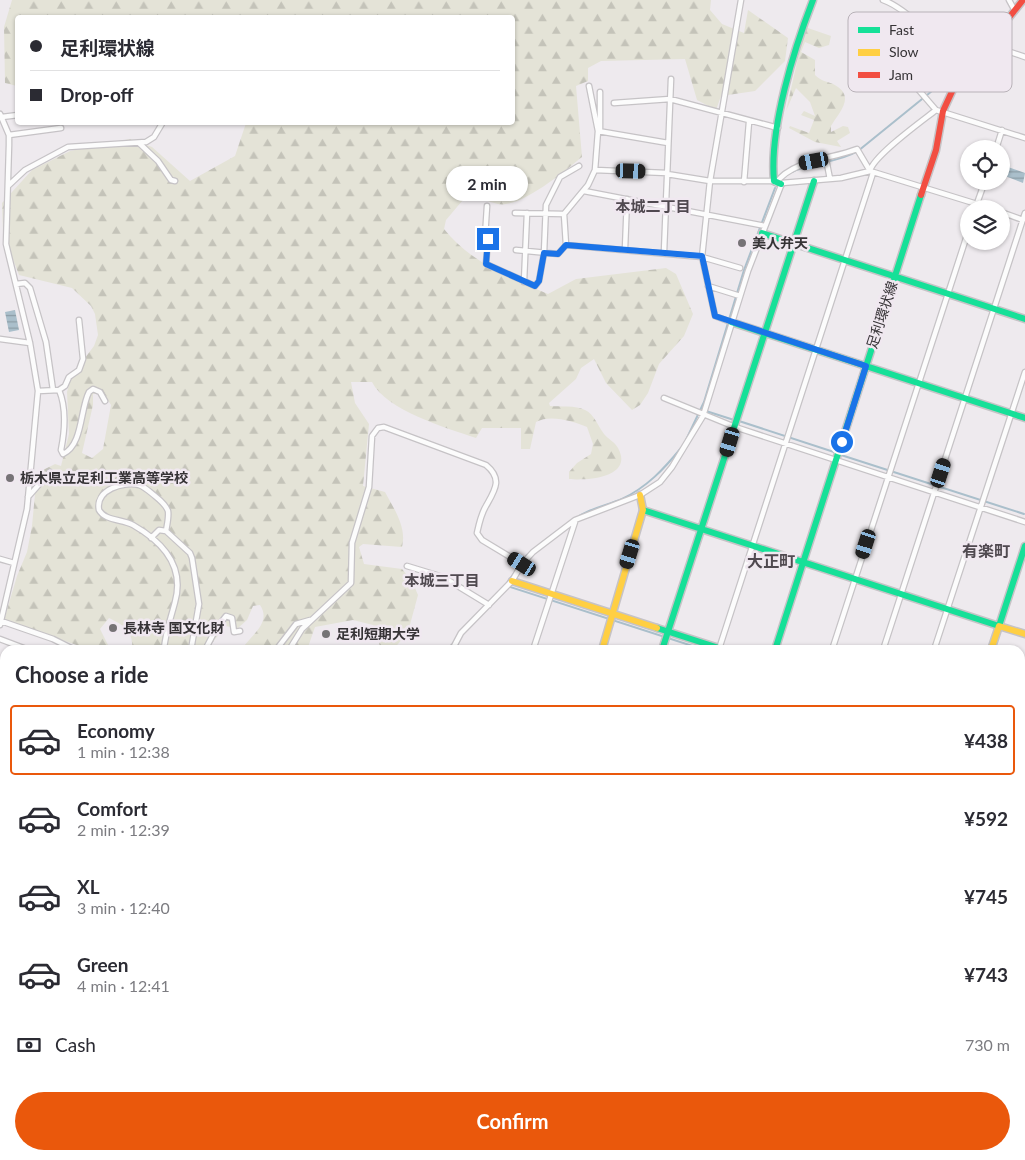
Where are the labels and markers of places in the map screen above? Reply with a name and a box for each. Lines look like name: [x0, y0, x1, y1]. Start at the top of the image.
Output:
place label: 美人弁天: [752, 234, 808, 251]
marker: 美人弁天: [736, 237, 748, 249]
place label: 栃木県立足利工業高等学校: [20, 469, 188, 486]
marker: 栃木県立足利工業高等学校: [4, 472, 16, 484]
place label: 長林寺 国文化財: [123, 619, 224, 636]
marker: 長林寺 国文化財: [107, 622, 119, 634]
place label: 足利短期大学: [336, 625, 420, 642]
marker: 足利短期大学: [320, 628, 332, 640]

